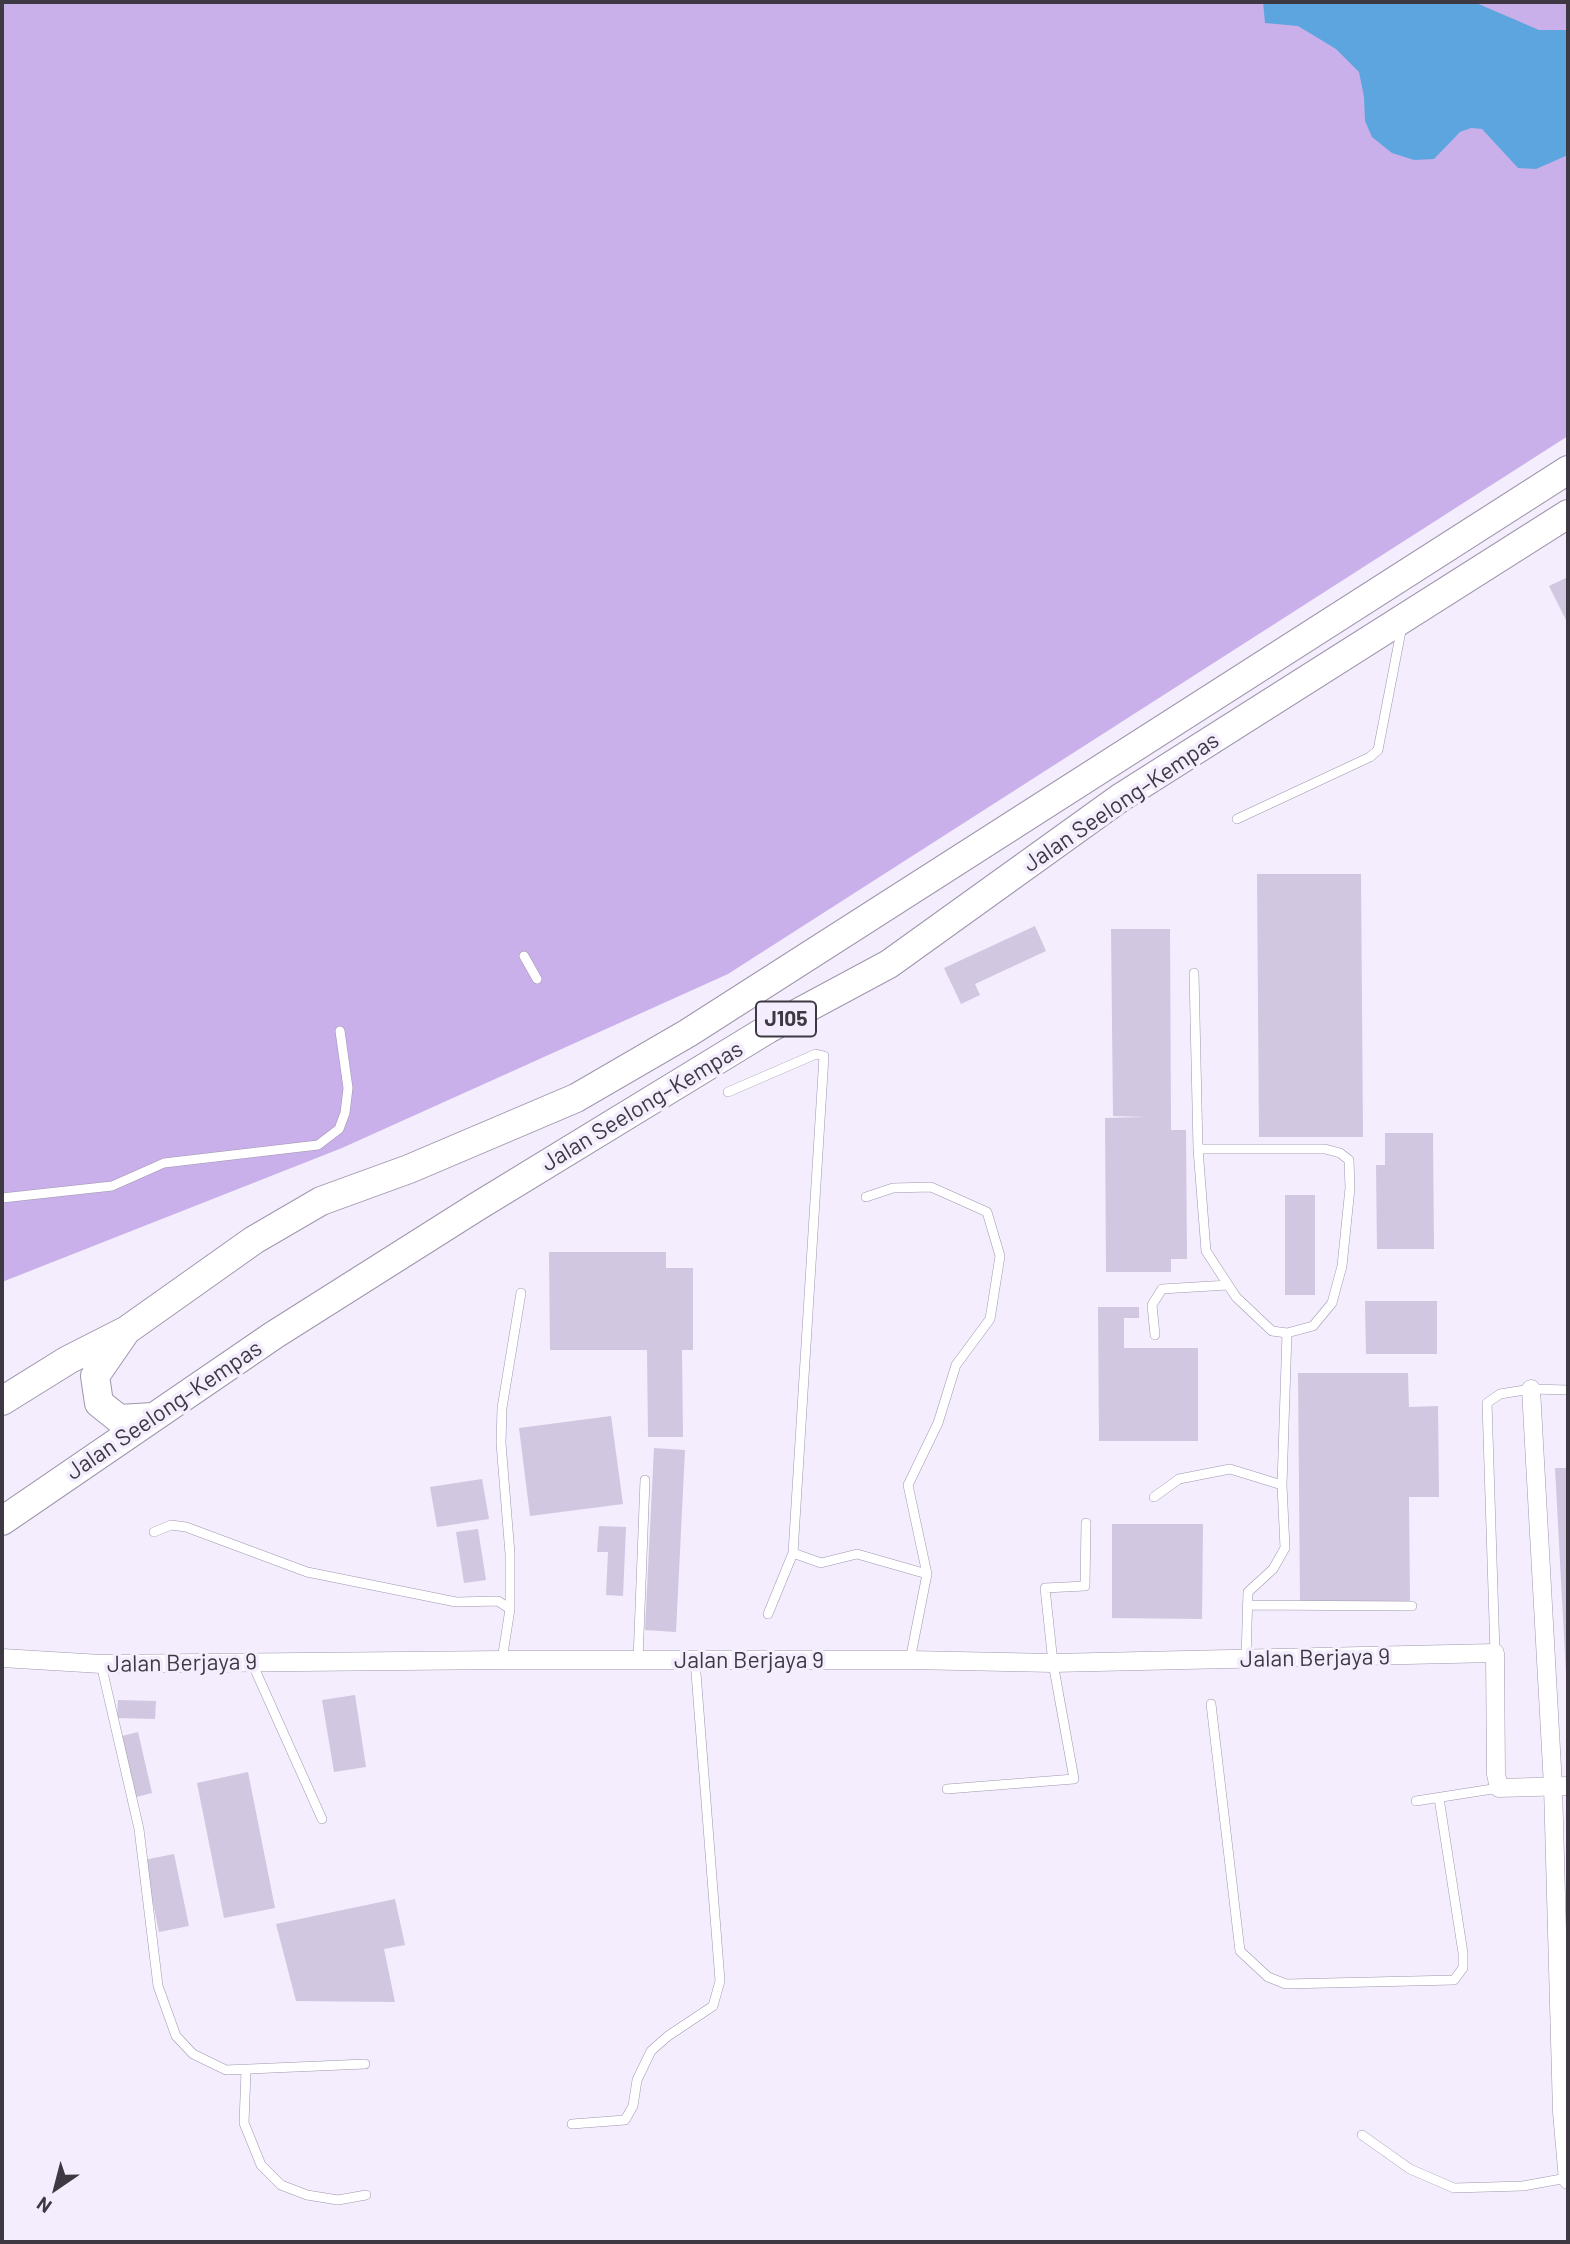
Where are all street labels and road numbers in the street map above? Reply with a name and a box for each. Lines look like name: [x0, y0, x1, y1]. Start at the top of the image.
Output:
street label: Jalan Seelong–Kempas: [1018, 726, 1224, 878]
road number: J105: [756, 1002, 816, 1036]
street label: Jalan Seelong–Kempas: [536, 1035, 748, 1177]
street label: Jalan Seelong–Kempas: [61, 1334, 267, 1486]
street label: Jalan Berjaya 9: [1240, 1643, 1390, 1673]
street label: Jalan Berjaya 9: [674, 1646, 824, 1674]
street label: Jalan Berjaya 9: [107, 1648, 257, 1678]

